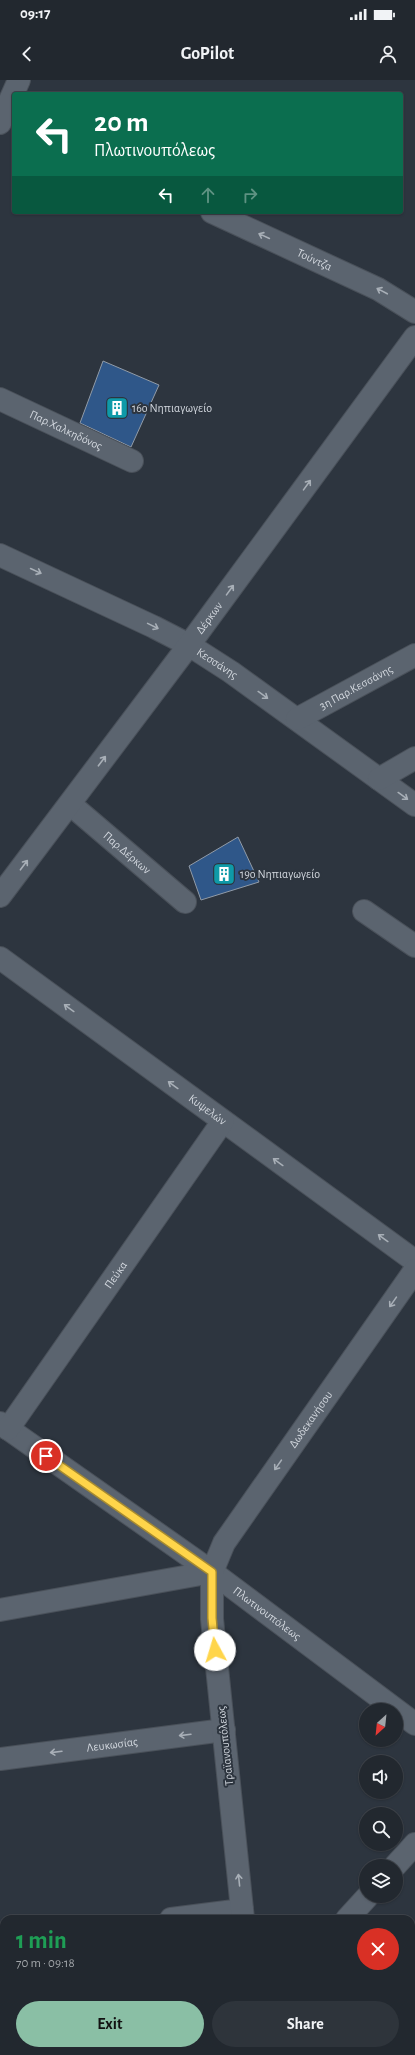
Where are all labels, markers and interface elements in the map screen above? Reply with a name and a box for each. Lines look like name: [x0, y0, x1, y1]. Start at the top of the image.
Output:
text: 09:17: [20, 6, 50, 21]
icon: back: [16, 43, 38, 65]
icon: person: [377, 43, 399, 65]
text: GoPilot: [181, 45, 234, 63]
icon: left: [28, 108, 80, 160]
text: 20 m: [94, 109, 149, 137]
text: Πλωτινουπόλεως: [94, 142, 215, 160]
icon: left: [155, 184, 177, 206]
icon: ahead: [197, 184, 219, 206]
icon: right: [239, 184, 261, 206]
one-way arrow: [258, 232, 270, 239]
street label: Τούντζα: [295, 246, 334, 273]
one-way arrow: [376, 287, 388, 294]
building icon: 16ο Νηπιαγωγείο: [104, 395, 130, 421]
place label: 16ο Νηπιαγωγείο: [132, 402, 212, 414]
street label: Παρ.Χαλκηδόνος: [28, 408, 104, 453]
one-way arrow: [303, 479, 311, 490]
one-way arrow: [29, 568, 41, 575]
one-way arrow: [226, 584, 234, 595]
street label: Δέρκων: [193, 600, 225, 636]
one-way arrow: [147, 623, 159, 630]
street label: Κεσσάνης: [195, 646, 240, 682]
street label: 3η Παρ.Κεσσάνης: [317, 662, 395, 712]
one-way arrow: [257, 691, 268, 699]
one-way arrow: [98, 756, 106, 767]
one-way arrow: [397, 792, 408, 800]
street label: Παρ.Δέρκων: [101, 829, 153, 876]
one-way arrow: [19, 859, 28, 870]
building icon: 19ο Νηπιαγωγείο: [211, 861, 237, 887]
place label: 19ο Νηπιαγωγείο: [240, 868, 320, 880]
one-way arrow: [63, 1004, 74, 1012]
one-way arrow: [168, 1081, 179, 1089]
street label: Κυψελών: [187, 1092, 229, 1127]
one-way arrow: [273, 1158, 284, 1166]
one-way arrow: [378, 1234, 389, 1243]
street label: Πεύκα: [102, 1259, 129, 1291]
one-way arrow: [389, 1296, 397, 1307]
street label: Δωδεκανήσου: [287, 1389, 335, 1450]
pin: [29, 1439, 63, 1473]
icon: arrive: [35, 1445, 57, 1467]
one-way arrow: [274, 1460, 282, 1471]
street label: Πλωτινουπόλεως: [231, 1584, 303, 1643]
position arrow: [194, 1629, 236, 1671]
north arrow: [359, 1703, 403, 1747]
map controls: [359, 1703, 403, 1903]
street label: Τραϊανουπόλεως: [215, 1705, 236, 1786]
one-way arrow: [179, 1731, 192, 1739]
street label: Λευκωσίας: [86, 1735, 139, 1754]
one-way arrow: [50, 1748, 63, 1756]
button: sound: [359, 1755, 403, 1799]
button: search: [359, 1807, 403, 1851]
button: layers: [359, 1859, 403, 1903]
one-way arrow: [235, 1874, 243, 1887]
button: close: [357, 1928, 399, 1970]
text: 1 min: [16, 1929, 67, 1953]
text: 70 m · 09:18: [16, 1957, 75, 1970]
button: Exit: [16, 2001, 204, 2047]
button: Share: [212, 2001, 399, 2047]

